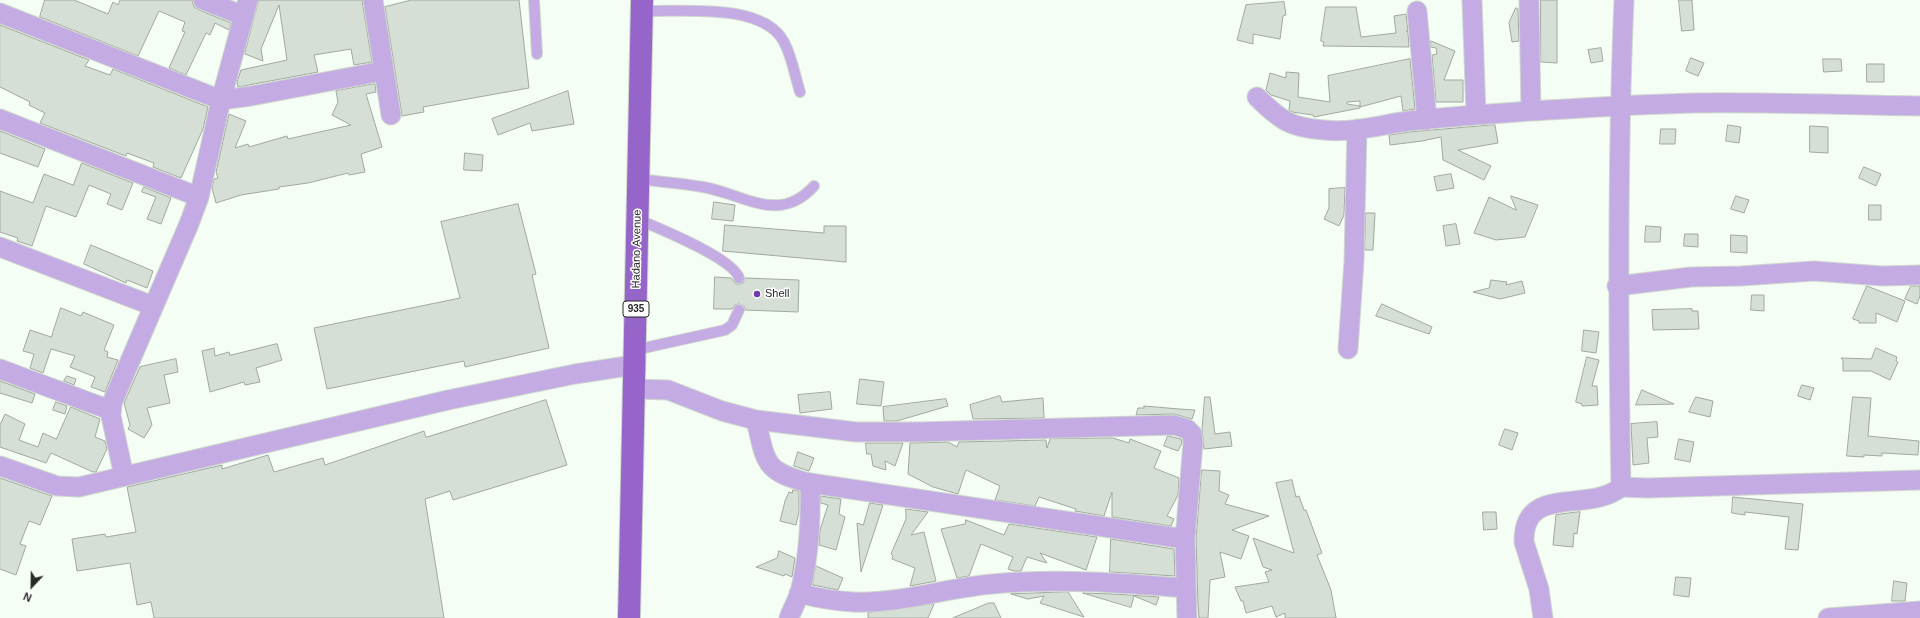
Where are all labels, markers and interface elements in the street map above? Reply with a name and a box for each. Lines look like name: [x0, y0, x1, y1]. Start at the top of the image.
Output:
street label: Hadano Avenue: [630, 210, 644, 288]
place label: Shell: [765, 287, 789, 301]
marker: Shell: [752, 289, 762, 299]
road number: 935: [623, 301, 649, 317]
north arrow: [12, 566, 52, 606]
text: N: [22, 590, 33, 604]

